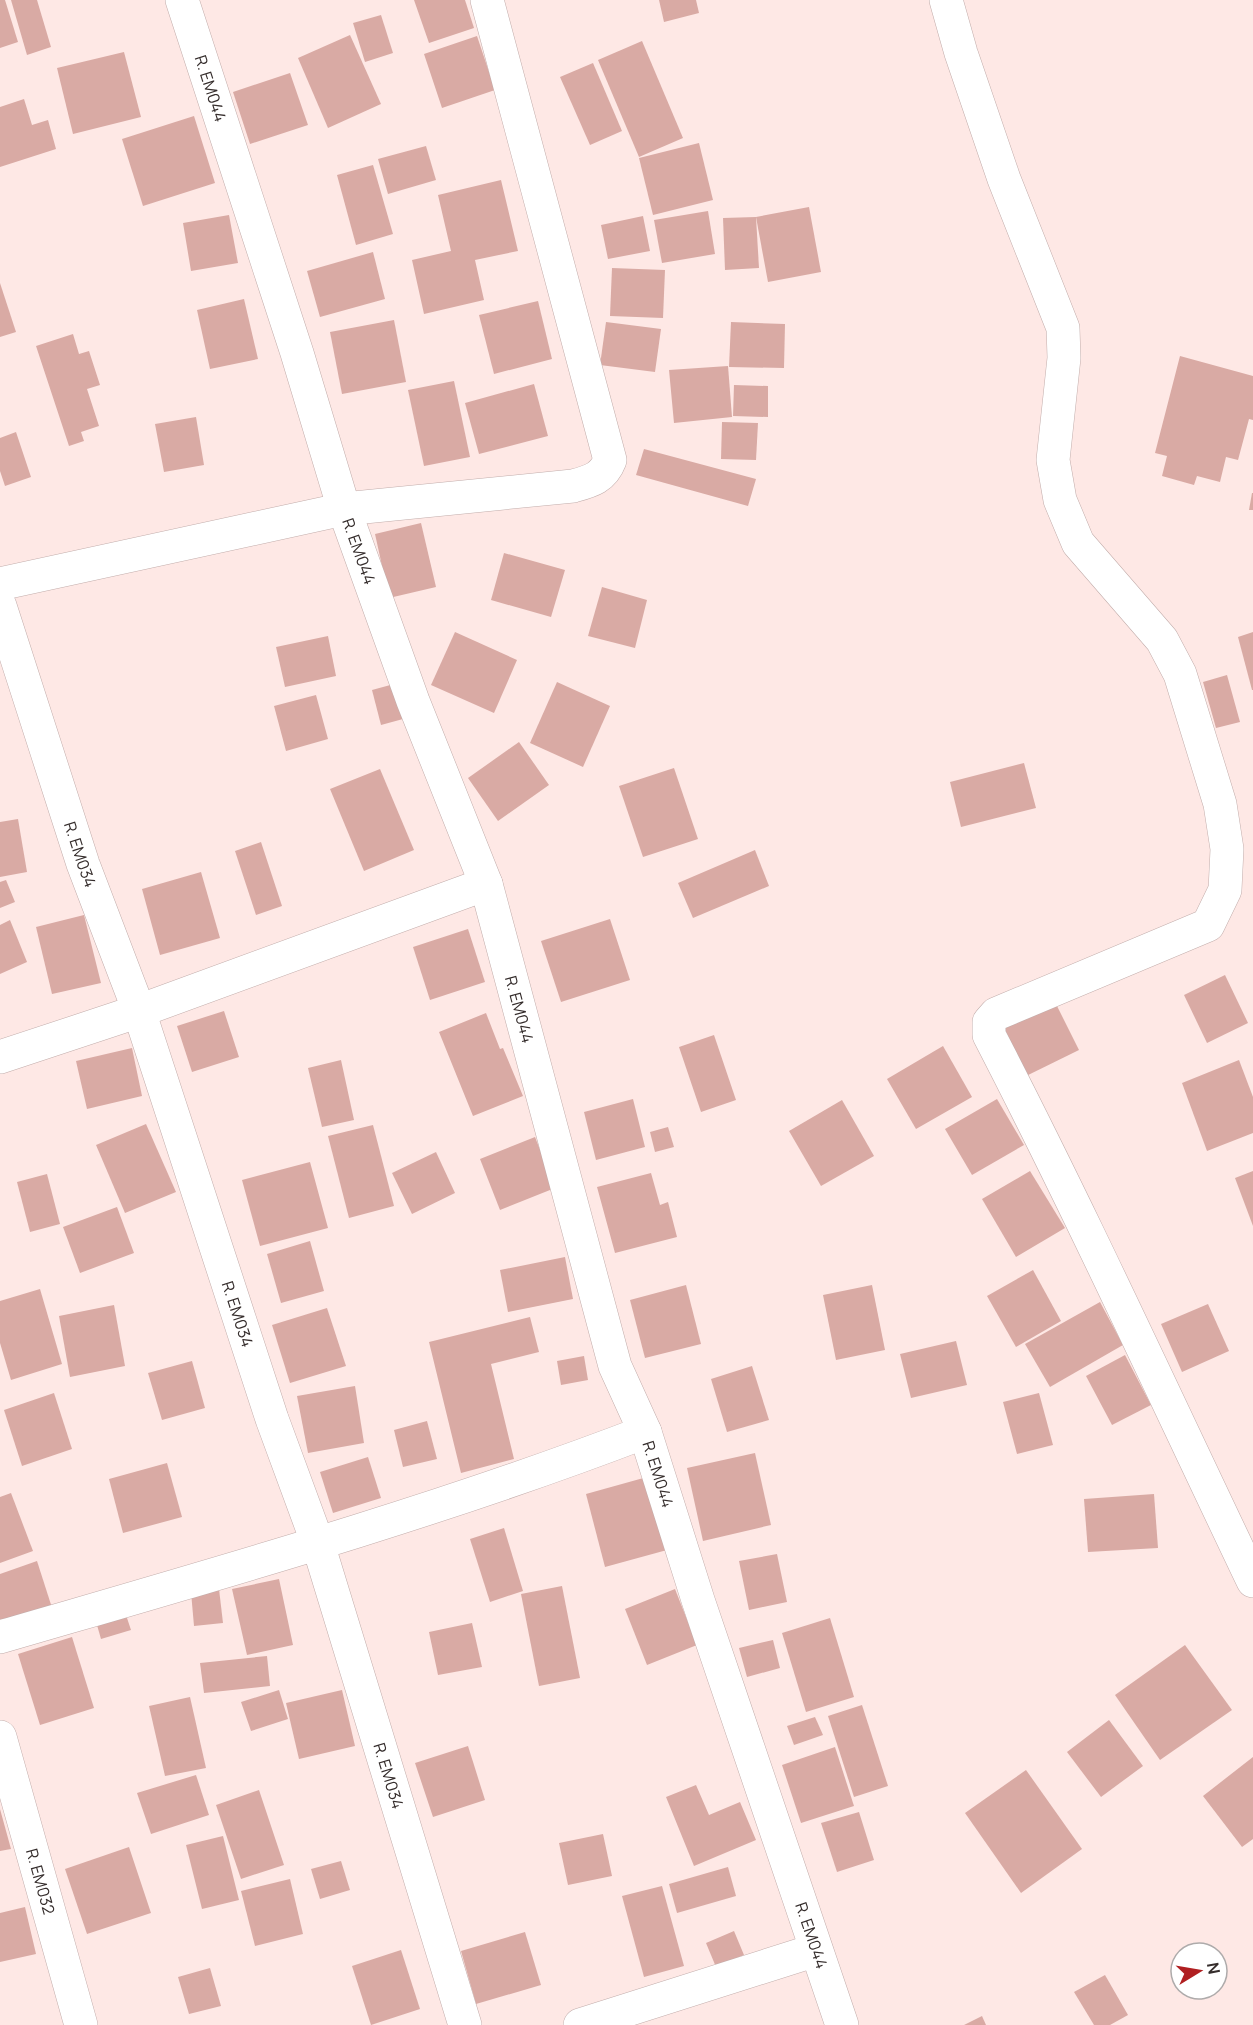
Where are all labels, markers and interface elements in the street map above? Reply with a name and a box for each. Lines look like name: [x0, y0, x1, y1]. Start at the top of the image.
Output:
street label: R. EM044: [190, 52, 232, 125]
street label: R. EM044: [337, 515, 381, 587]
street label: R. EM034: [59, 819, 102, 890]
street label: R. EM044: [500, 973, 539, 1045]
street label: R. EM034: [217, 1278, 259, 1350]
street label: R. EM044: [638, 1438, 679, 1510]
street label: R. EM034: [368, 1740, 409, 1811]
street label: R. EM032: [21, 1846, 60, 1917]
street label: R. EM044: [790, 1899, 833, 1971]
north arrow: [1169, 1941, 1229, 2001]
text: N: [1202, 1960, 1226, 1976]

